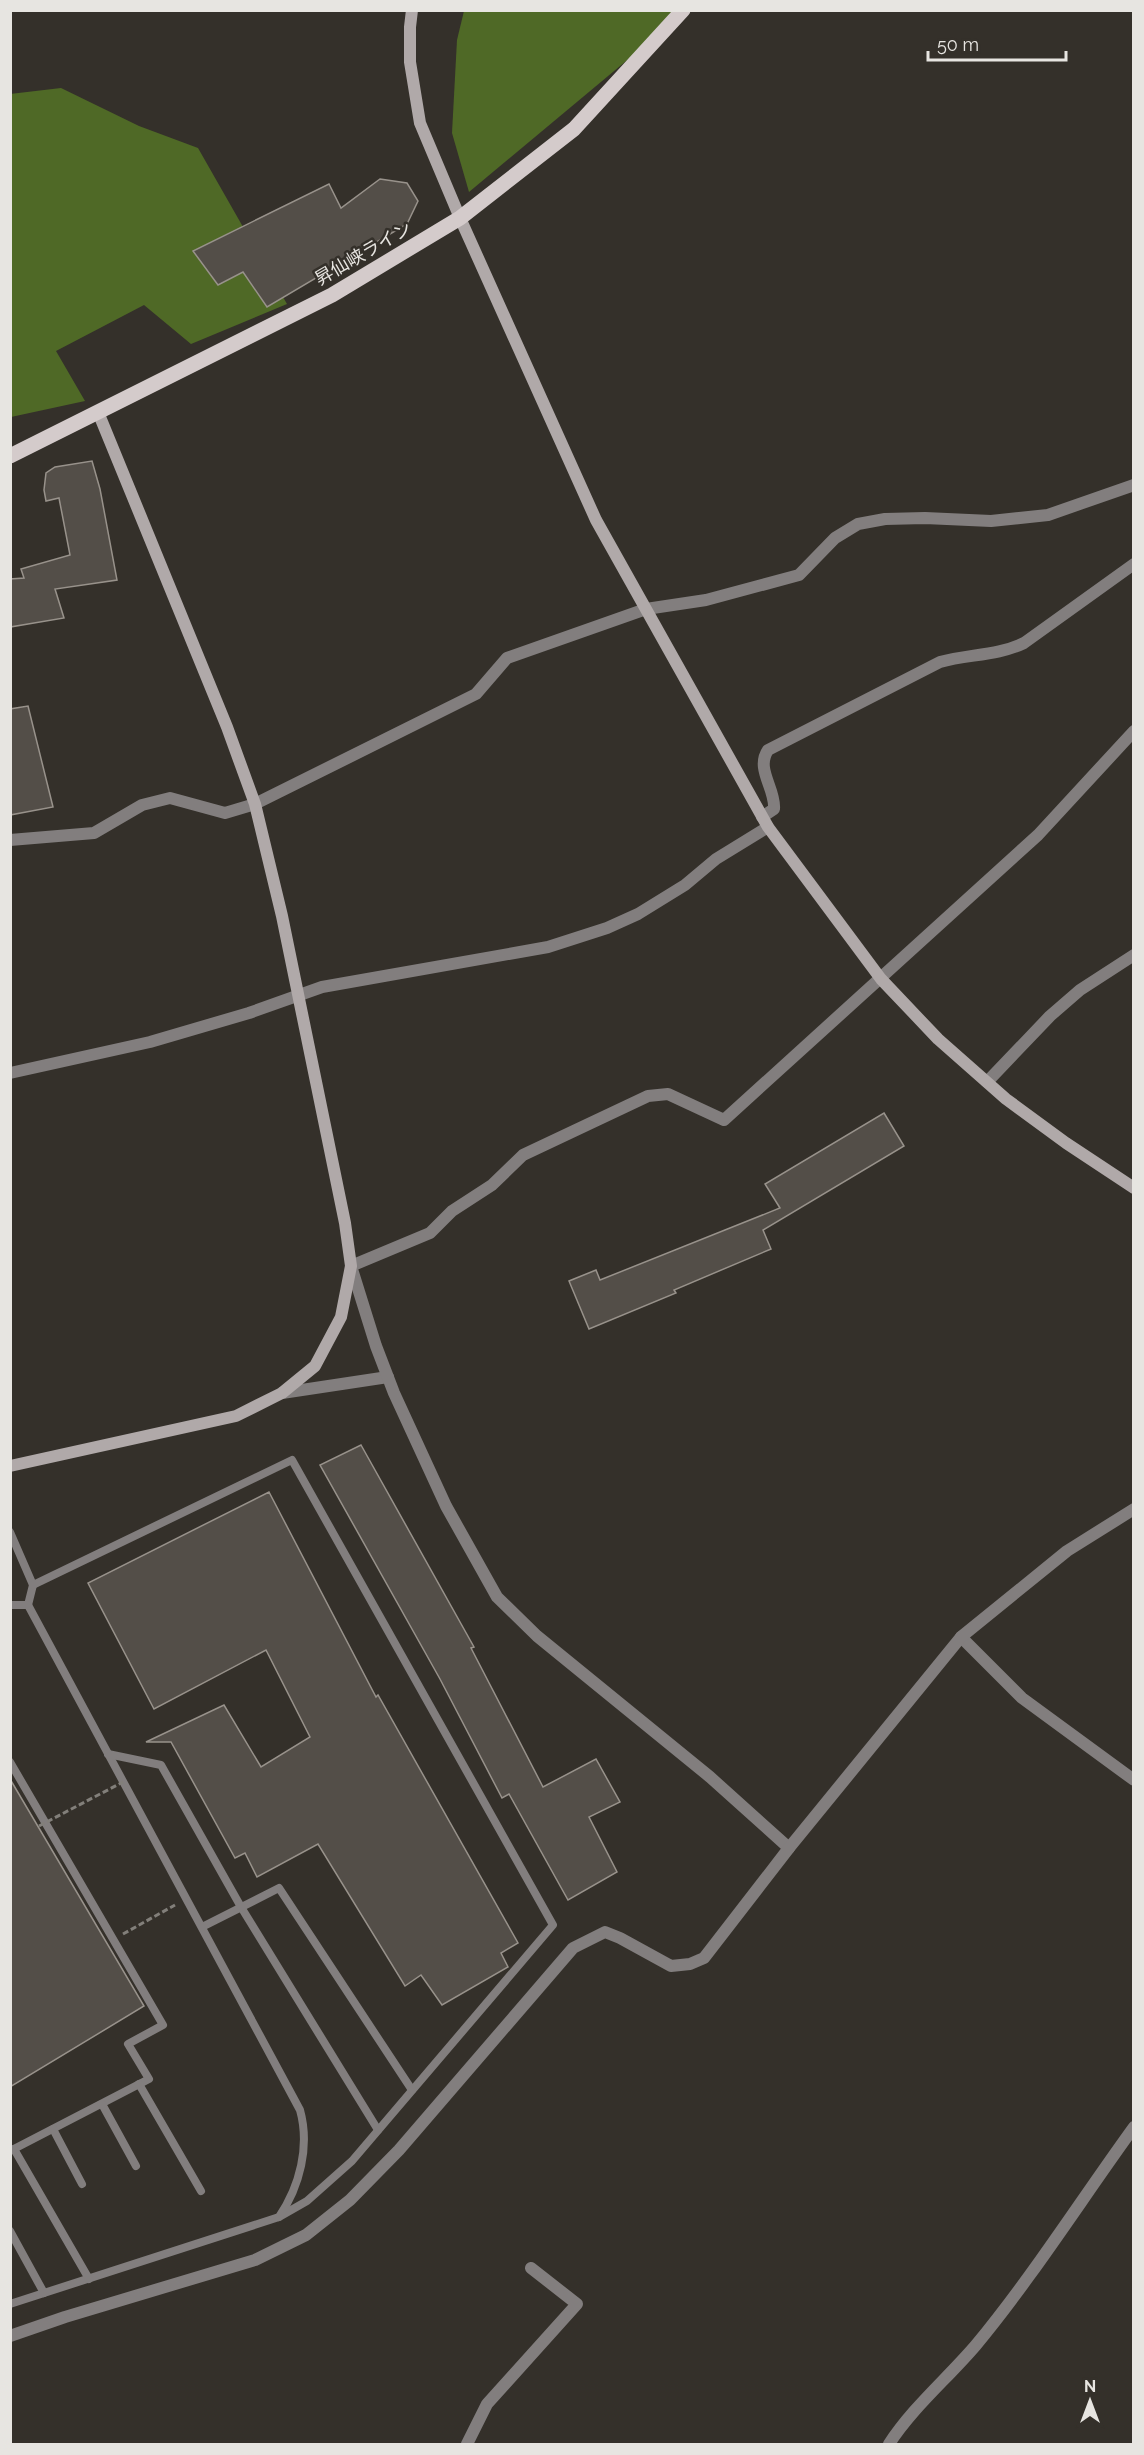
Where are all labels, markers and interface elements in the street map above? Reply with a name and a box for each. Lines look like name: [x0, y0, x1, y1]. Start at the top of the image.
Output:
scale bar: [928, 24, 1066, 62]
text: 50 m: [937, 34, 979, 55]
street label: 昇仙峡ライン: [311, 217, 415, 289]
north arrow: [1060, 2371, 1120, 2431]
text: N: [1084, 2377, 1096, 2396]

